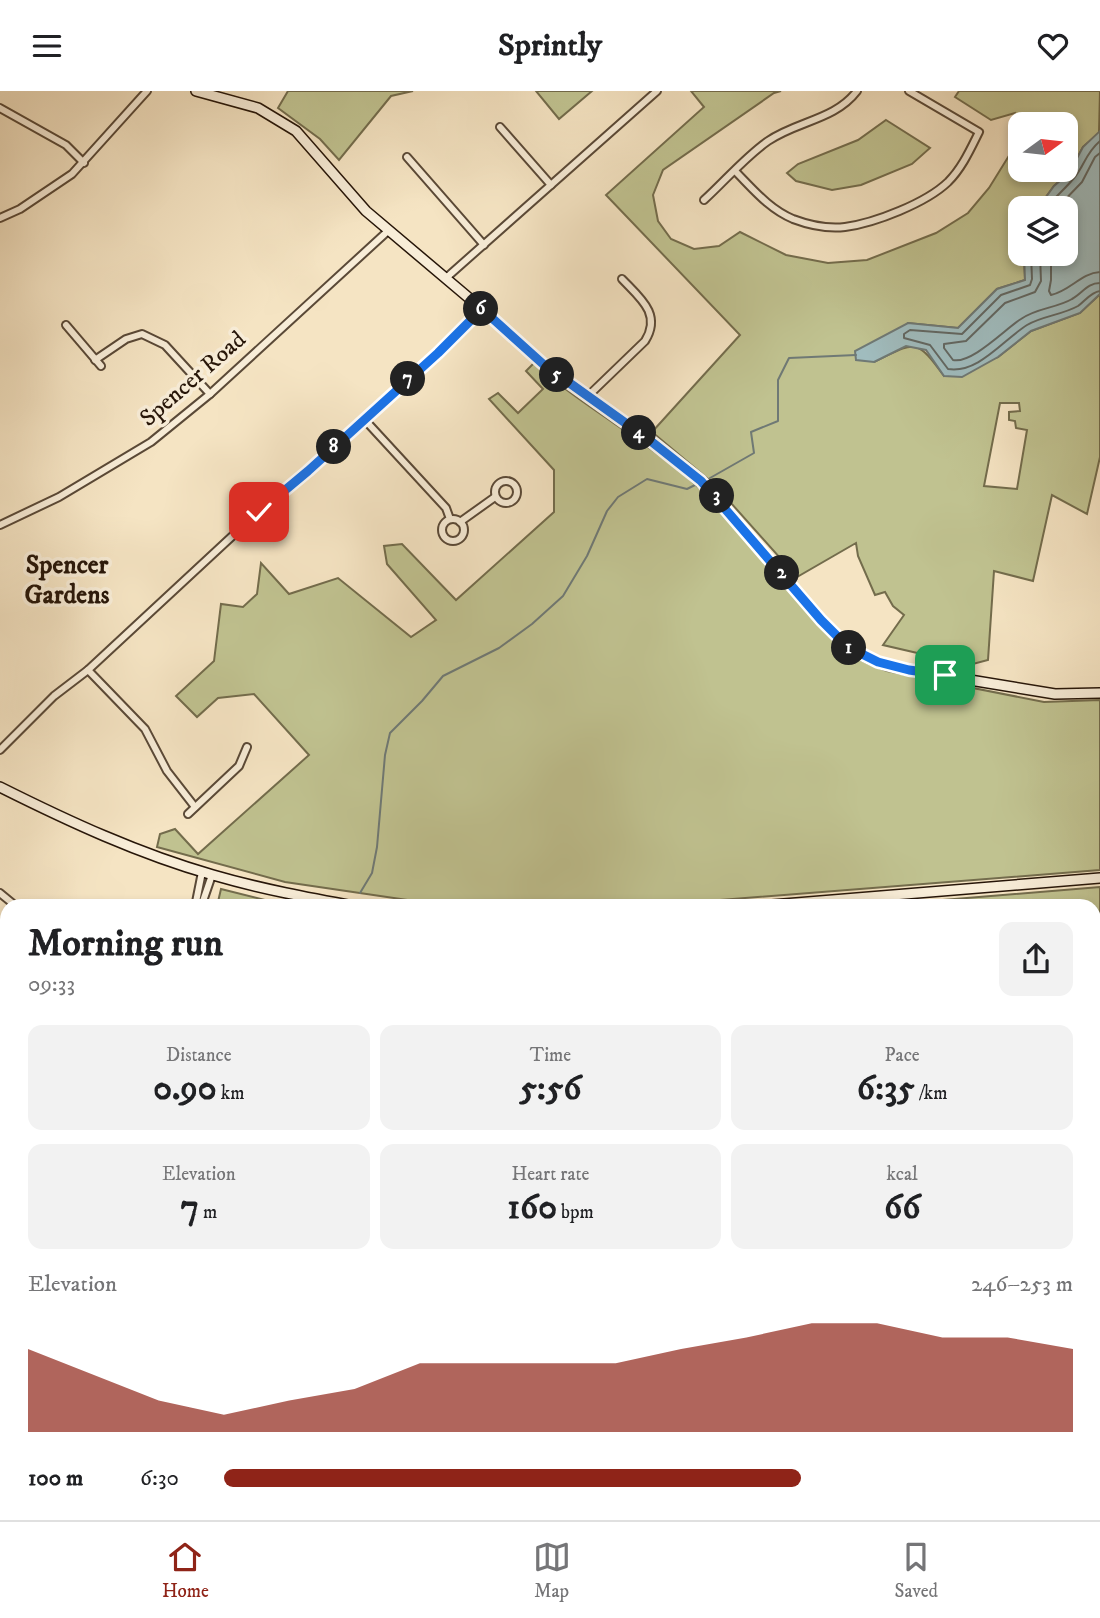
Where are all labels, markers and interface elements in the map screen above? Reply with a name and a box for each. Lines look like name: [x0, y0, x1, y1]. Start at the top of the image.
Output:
text: Sprintly: [498, 26, 602, 66]
icon: menu: [28, 27, 66, 65]
icon: heart: [1034, 27, 1072, 65]
north arrow: [1008, 112, 1078, 182]
map controls: [1008, 112, 1078, 266]
button: layers: [1008, 196, 1078, 266]
pin: 6: [463, 291, 498, 326]
text: 6: [476, 297, 485, 320]
street label: Spencer Road: [134, 325, 252, 433]
pin: 5: [540, 357, 574, 393]
pin: 7: [390, 361, 426, 397]
text: 5: [552, 363, 561, 386]
text: 7: [402, 367, 413, 390]
pin: 4: [622, 415, 656, 451]
text: 4: [633, 421, 644, 444]
pin: 8: [316, 429, 352, 465]
text: 8: [329, 435, 338, 458]
pin: 3: [700, 479, 734, 513]
pin: [229, 482, 289, 542]
text: 3: [713, 484, 720, 507]
icon: check: [240, 493, 278, 531]
district label: Spencer Gardens: [25, 549, 110, 612]
pin: 2: [764, 555, 800, 591]
text: 2: [777, 561, 786, 584]
pin: 1: [832, 631, 866, 665]
text: 1: [845, 636, 852, 659]
pin: [915, 645, 975, 705]
icon: arrive: [926, 656, 964, 694]
text: Morning run: [28, 920, 223, 968]
button: share: [999, 922, 1073, 996]
text: 09:33: [28, 970, 75, 999]
text: Distance: [166, 1044, 232, 1067]
text: Time: [530, 1044, 571, 1067]
text: Pace: [885, 1044, 920, 1067]
text: 0.90: [153, 1067, 217, 1111]
text: 5:56: [519, 1067, 582, 1111]
text: 6:35: [857, 1067, 915, 1111]
text: km: [217, 1082, 244, 1105]
text: /km: [915, 1082, 948, 1105]
text: Elevation: [162, 1163, 236, 1186]
text: Heart rate: [512, 1163, 589, 1186]
text: kcal: [887, 1163, 918, 1186]
text: 7: [180, 1186, 199, 1230]
text: 160: [507, 1186, 557, 1230]
text: 66: [884, 1186, 920, 1230]
text: m: [199, 1201, 217, 1224]
text: bpm: [557, 1201, 594, 1224]
text: Elevation: [28, 1270, 117, 1299]
text: 246–253 m: [971, 1270, 1073, 1299]
text: 100 m: [28, 1464, 83, 1493]
text: 6:30: [140, 1464, 179, 1493]
tab: Home: [162, 1538, 209, 1603]
tab: Map: [533, 1538, 571, 1603]
tab: Saved: [894, 1538, 938, 1603]

